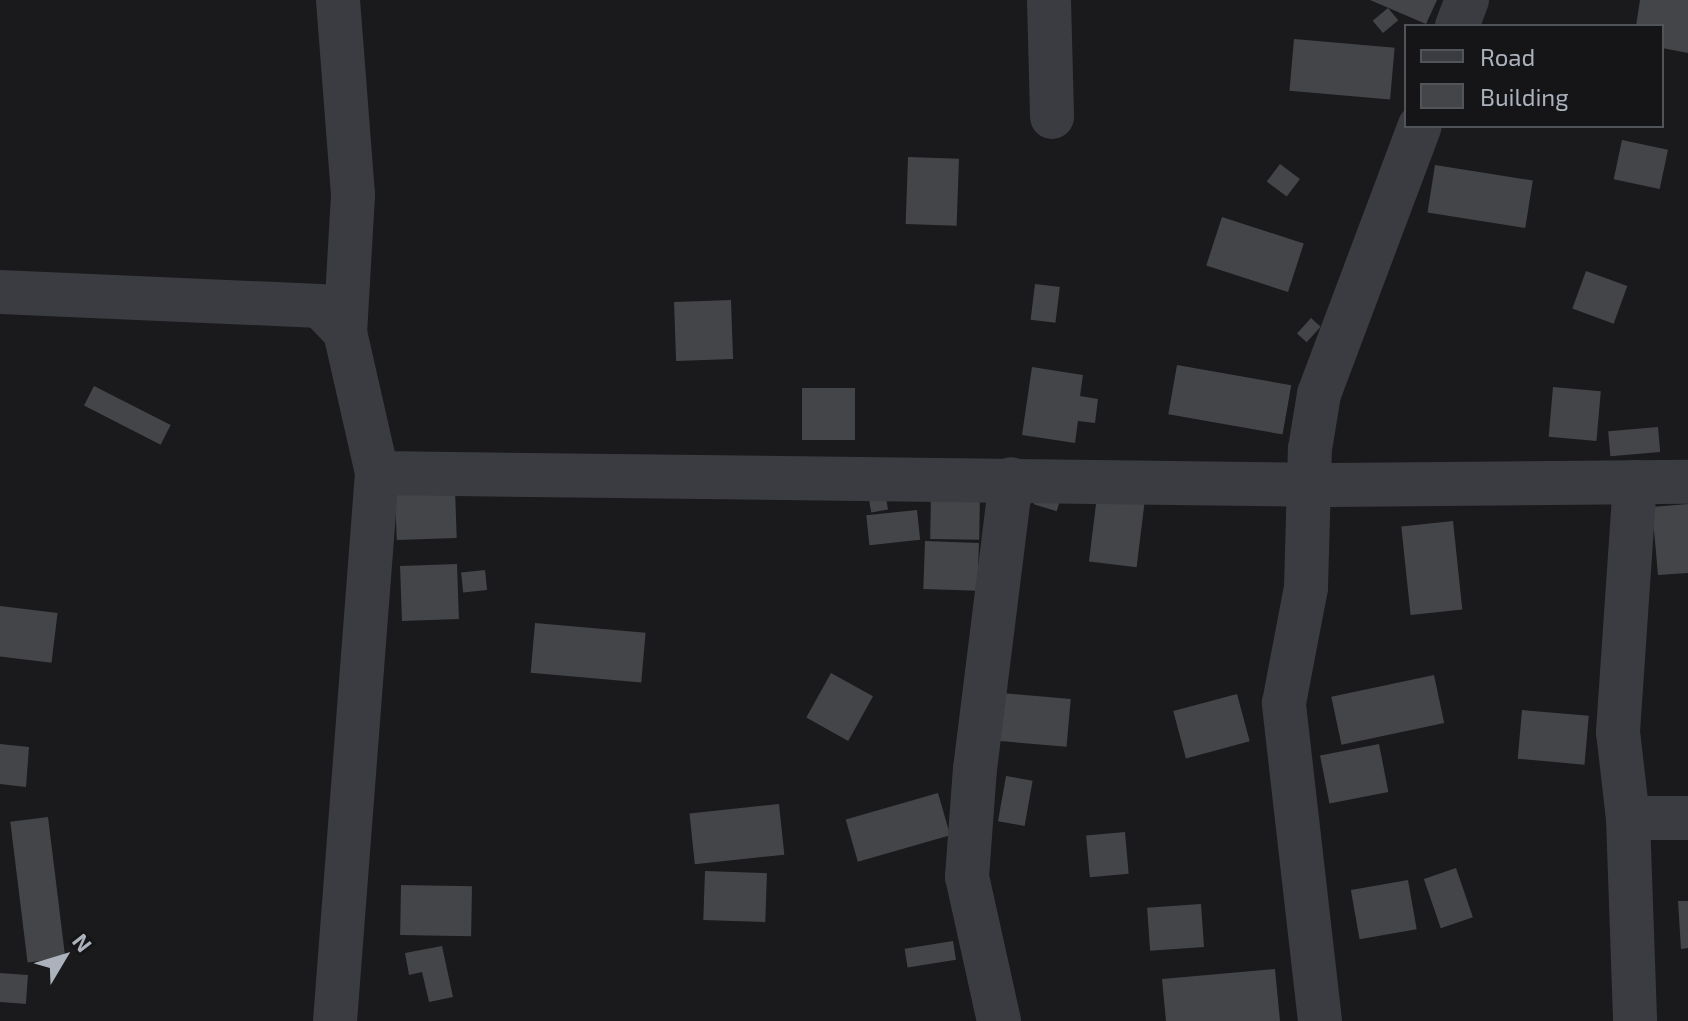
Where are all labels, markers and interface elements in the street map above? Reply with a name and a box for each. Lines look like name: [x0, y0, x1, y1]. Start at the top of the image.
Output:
legend: [1404, 24, 1664, 128]
text: Road: [1480, 42, 1535, 71]
text: Building: [1480, 82, 1569, 111]
north arrow: [24, 917, 104, 997]
text: N: [68, 928, 98, 956]

